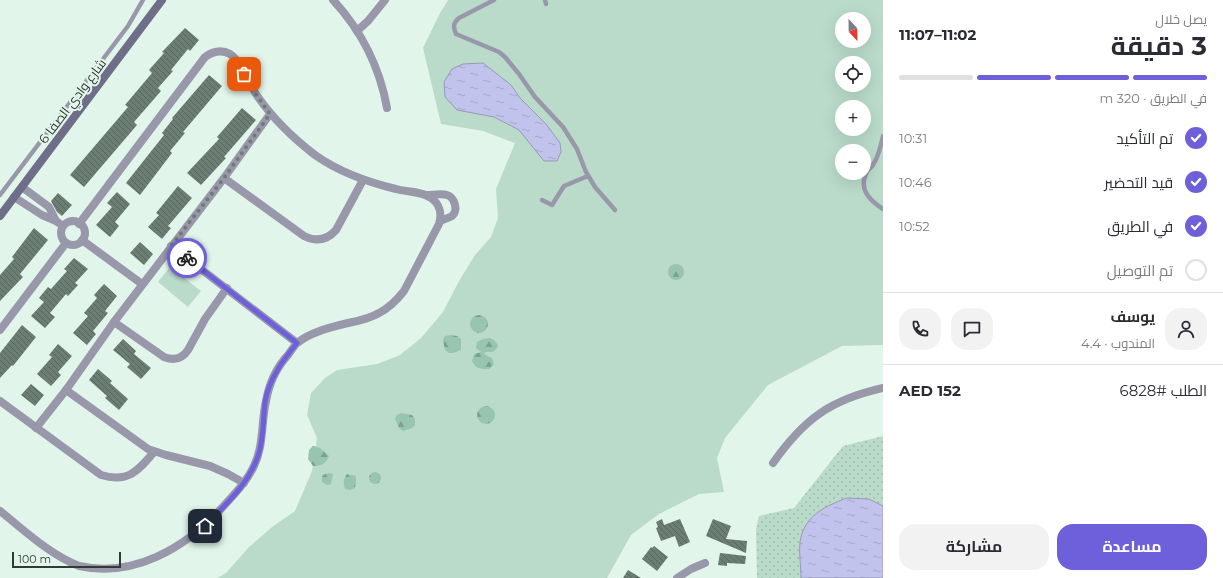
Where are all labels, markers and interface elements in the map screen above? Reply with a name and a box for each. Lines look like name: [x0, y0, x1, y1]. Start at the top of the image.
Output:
text: يصل خلال: [1155, 11, 1207, 27]
north arrow: [835, 12, 871, 48]
map controls: [835, 12, 871, 180]
text: 11:02–11:07: [899, 25, 976, 44]
text: 3 دقيقة: [1111, 30, 1207, 62]
street label: شارع وادي الصفا 6: [35, 55, 112, 148]
button: locate: [835, 56, 871, 92]
pin: [227, 57, 261, 91]
icon: bag: [233, 63, 255, 85]
text: في الطريق · 320 m: [1099, 90, 1207, 106]
button: +: [835, 100, 871, 136]
icon: check: [1185, 127, 1207, 149]
text: تم التأكيد: [1116, 129, 1173, 148]
text: 10:31: [899, 130, 927, 146]
button: −: [835, 144, 871, 180]
icon: check: [1185, 171, 1207, 193]
text: قيد التحضير: [1104, 173, 1173, 192]
text: 10:46: [899, 174, 932, 190]
icon: check: [1185, 215, 1207, 237]
text: في الطريق: [1107, 217, 1173, 236]
text: 10:52: [899, 218, 930, 234]
courier: [167, 238, 207, 278]
icon: bike: [176, 247, 198, 269]
text: تم التوصيل: [1107, 261, 1173, 280]
text: يوسف: [1110, 307, 1155, 326]
button: phone: [899, 308, 941, 350]
button: chat: [951, 308, 993, 350]
button: person: [1165, 308, 1207, 350]
text: المندوب · 4.4: [1081, 335, 1155, 351]
text: AED 152: [899, 381, 961, 400]
text: الطلب #6828: [1120, 381, 1207, 400]
pin: [188, 509, 222, 543]
icon: home: [194, 515, 216, 537]
button: مشاركة: [899, 524, 1049, 570]
button: مساعدة: [1057, 524, 1207, 570]
scale bar: [12, 550, 121, 569]
text: 100 m: [18, 552, 51, 566]

